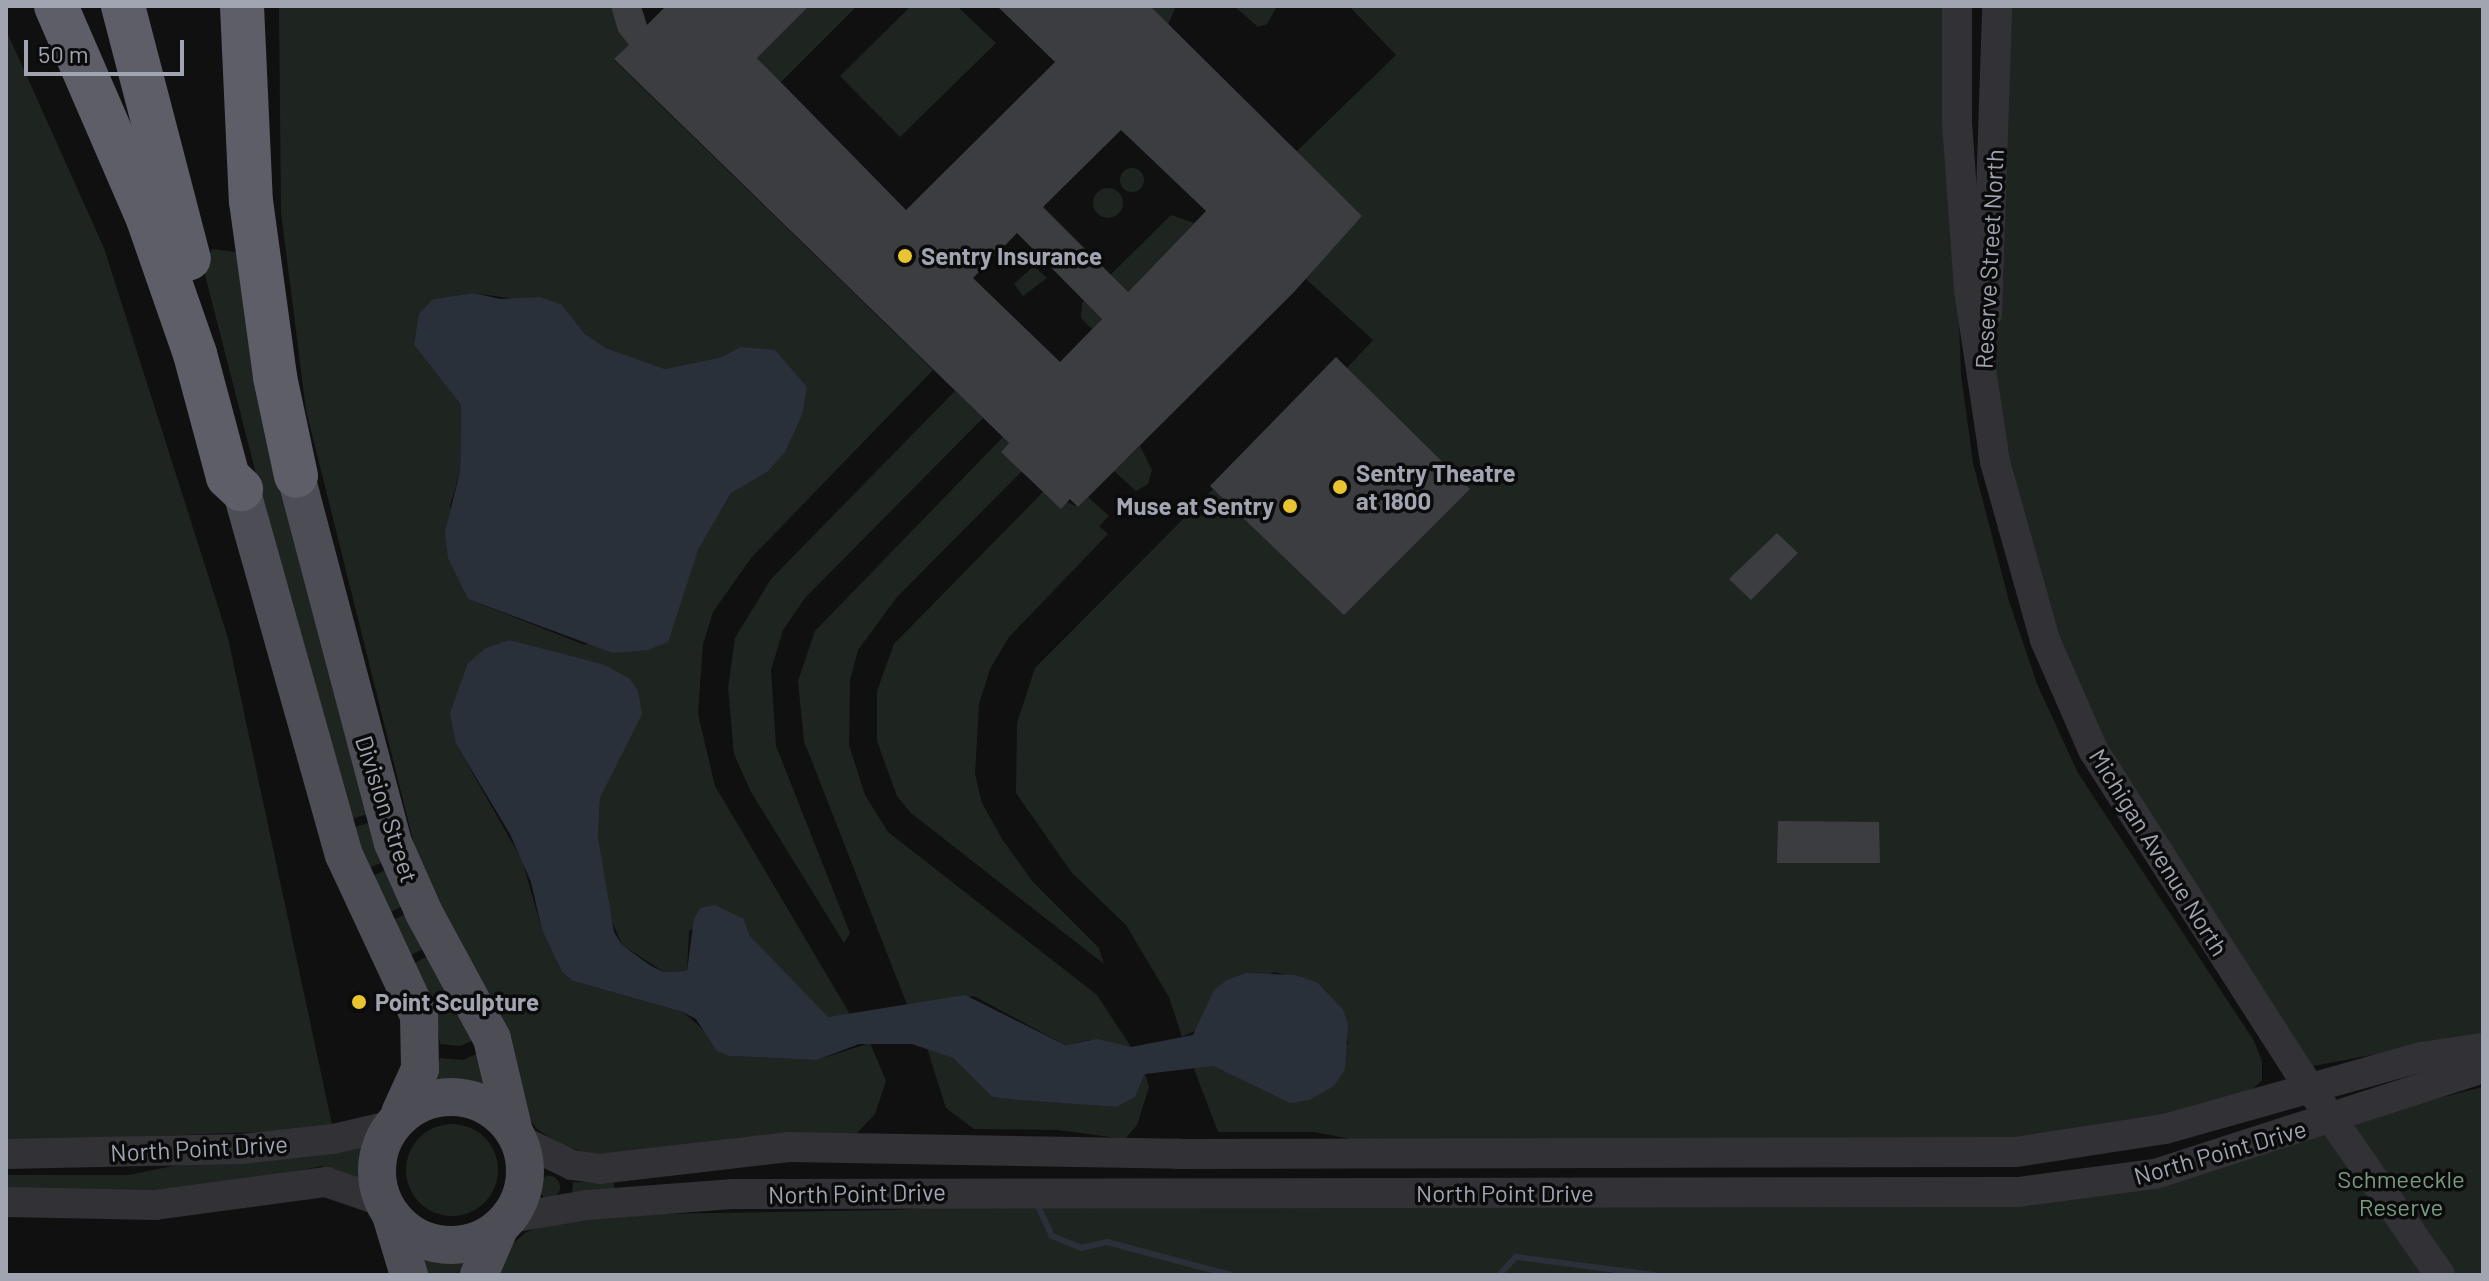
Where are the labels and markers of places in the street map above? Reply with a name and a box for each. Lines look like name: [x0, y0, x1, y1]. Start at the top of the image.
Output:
place label: Sentry Insurance: [921, 242, 1102, 270]
marker: Sentry Insurance: [896, 247, 914, 265]
place label: Sentry Theatre at 1800: [1356, 459, 1516, 515]
marker: Sentry Theatre at 1800: [1331, 478, 1349, 496]
place label: Muse at Sentry: [1116, 492, 1274, 520]
marker: Muse at Sentry: [1281, 497, 1299, 515]
place label: Point Sculpture: [375, 988, 539, 1016]
marker: Point Sculpture: [350, 993, 368, 1011]

